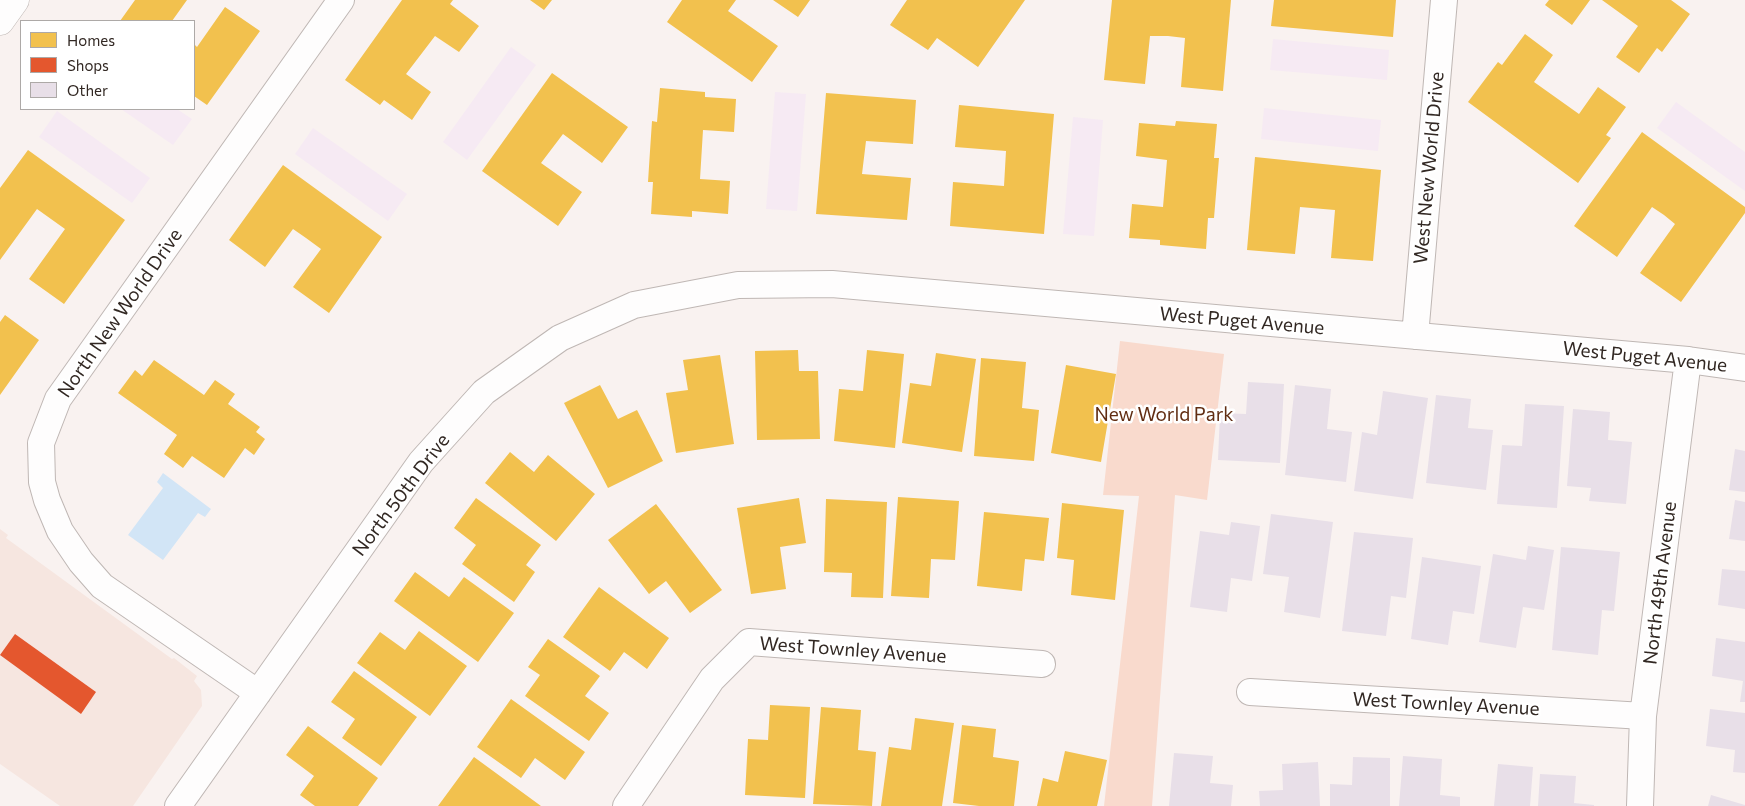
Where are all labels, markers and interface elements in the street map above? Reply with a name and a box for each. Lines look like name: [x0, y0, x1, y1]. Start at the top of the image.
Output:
legend: [20, 20, 195, 110]
text: Homes: [67, 31, 115, 49]
text: Shops: [67, 56, 109, 74]
street label: West New World Drive: [1409, 71, 1449, 265]
text: Other: [67, 81, 108, 99]
street label: North New World Drive: [53, 224, 187, 402]
street label: West Puget Avenue: [1159, 302, 1325, 340]
street label: West Puget Avenue: [1562, 337, 1728, 377]
park label: New World Park: [1094, 404, 1234, 426]
street label: North 50th Drive: [348, 429, 454, 561]
street label: North 49th Avenue: [1639, 500, 1681, 666]
street label: West Townley Avenue: [759, 632, 947, 668]
street label: West Townley Avenue: [1352, 688, 1540, 720]

